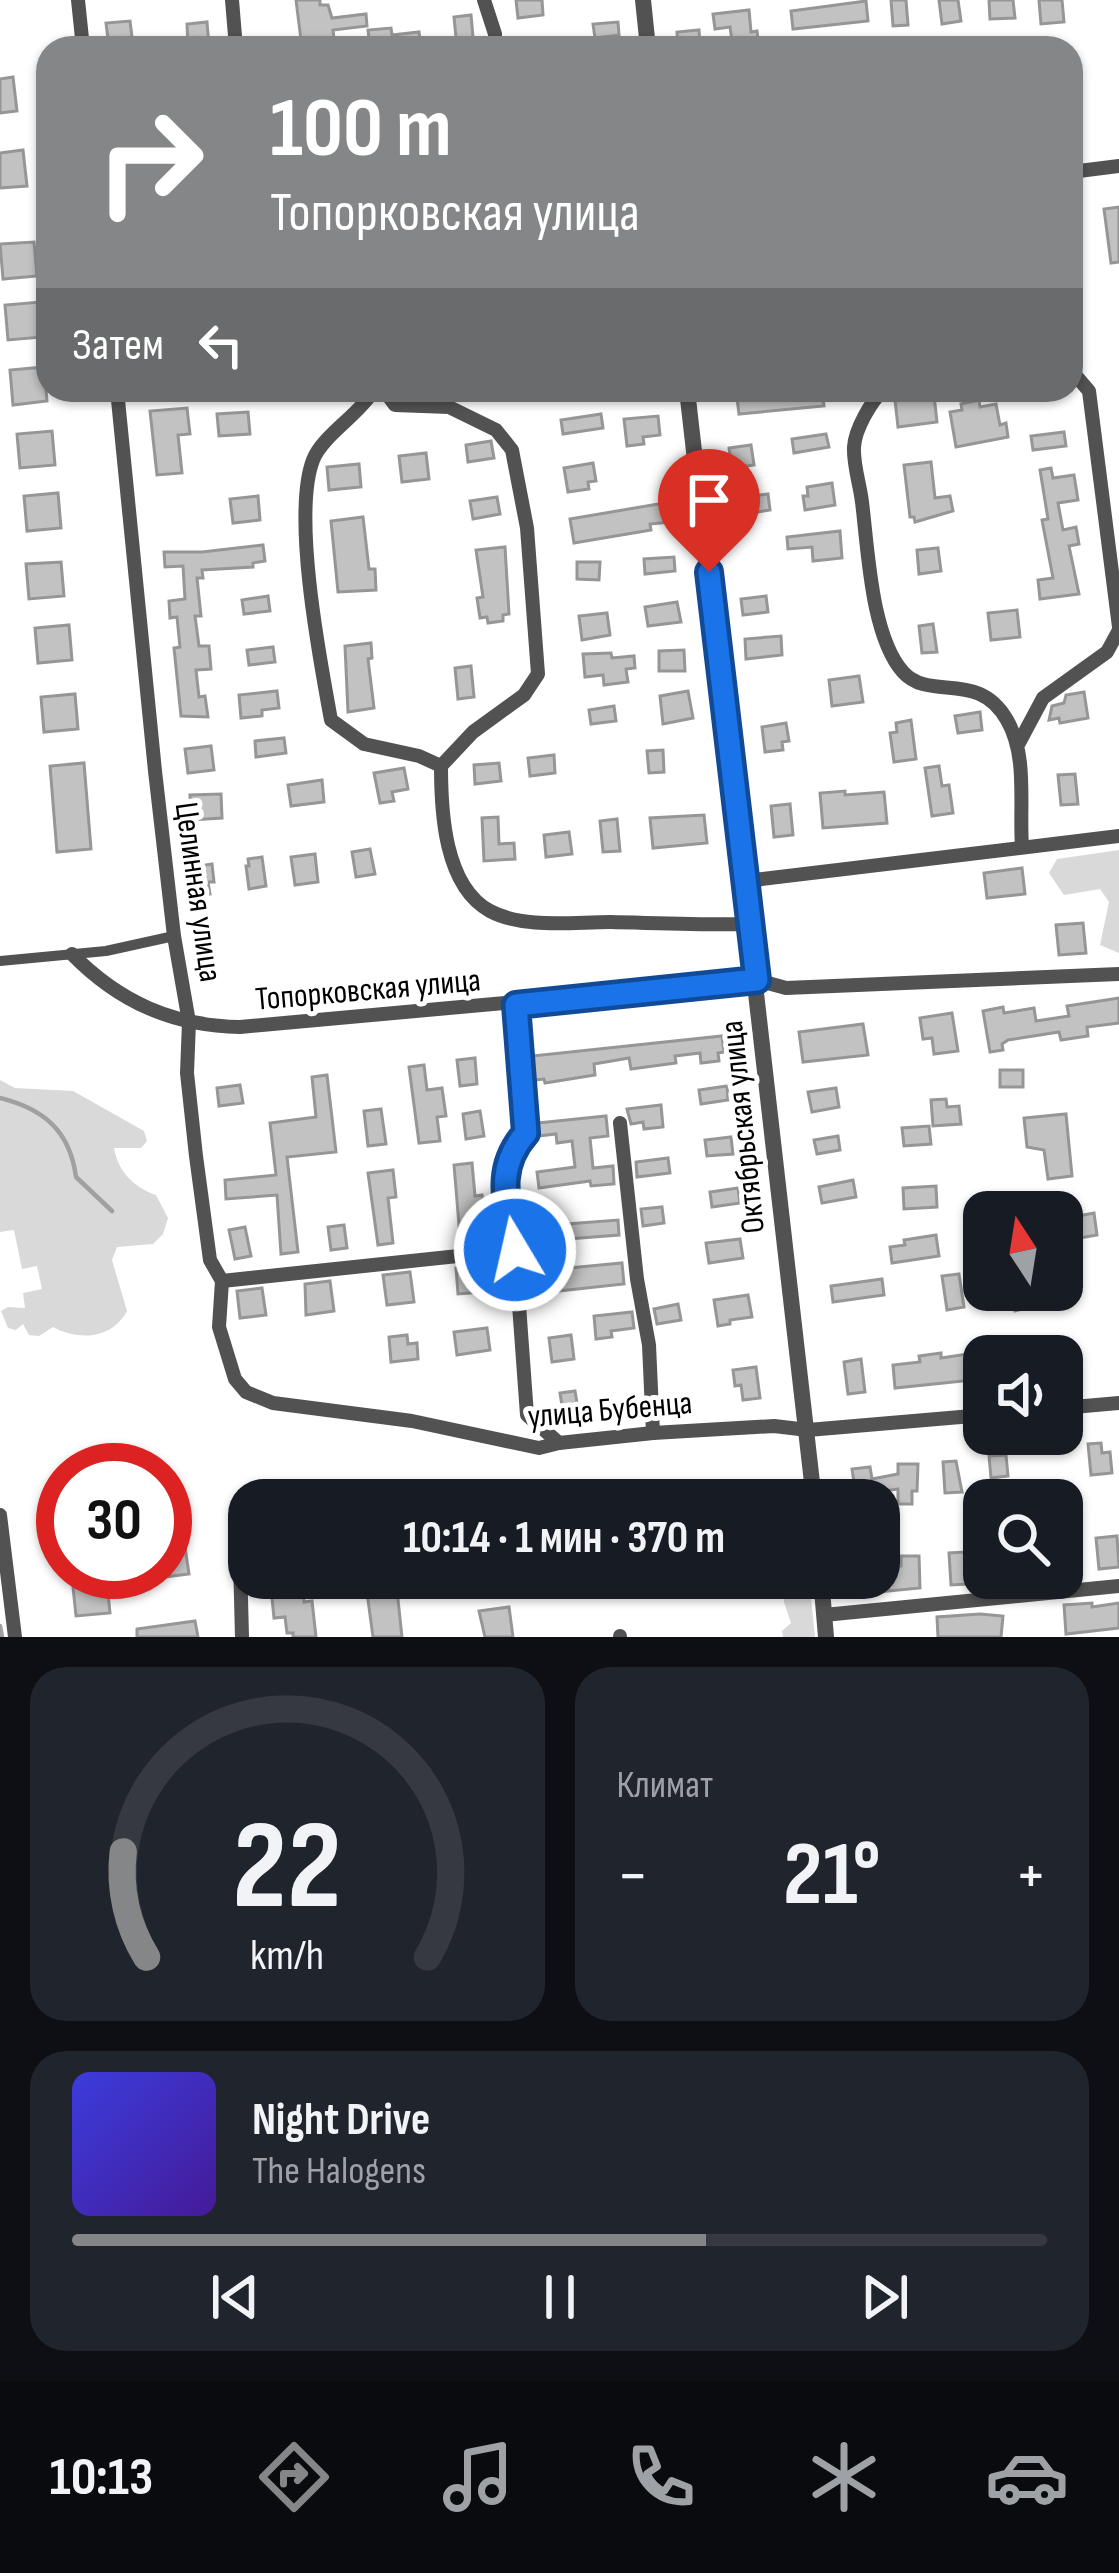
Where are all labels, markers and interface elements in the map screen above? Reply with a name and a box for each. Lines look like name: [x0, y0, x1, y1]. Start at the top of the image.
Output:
text: 100 m: [270, 79, 452, 180]
icon: right: [72, 84, 228, 240]
text: Топорковская улица: [270, 181, 640, 246]
icon: left: [188, 312, 254, 378]
text: Затем: [72, 318, 164, 373]
pin: [658, 449, 760, 572]
icon: arrive: [676, 467, 742, 533]
street label: Целинная улица: [166, 800, 230, 984]
street label: Топорковская улица: [254, 960, 482, 1020]
street label: Октябрьская улица: [712, 1019, 774, 1235]
position arrow: [452, 1187, 578, 1313]
north arrow: [963, 1191, 1083, 1311]
map controls: [963, 1191, 1083, 1599]
button: sound: [963, 1335, 1083, 1455]
street label: улица Бубенца: [526, 1383, 694, 1437]
speed limit sign: 30: [36, 1443, 192, 1599]
button: search: [963, 1479, 1083, 1599]
text: 10:14 · 1 мин · 370 m: [403, 1511, 725, 1566]
text: Климат: [617, 1762, 713, 1809]
text: 22: [233, 1794, 342, 1943]
text: 21°: [783, 1822, 881, 1930]
text: −: [617, 1837, 649, 1916]
text: +: [1015, 1837, 1047, 1916]
text: km/h: [250, 1930, 324, 1982]
text: Night Drive: [252, 2093, 430, 2148]
text: The Halogens: [252, 2148, 426, 2195]
icon: previous: [202, 2264, 268, 2330]
icon: pause: [527, 2264, 593, 2330]
icon: next: [852, 2264, 918, 2330]
icon: directions: [252, 2435, 336, 2519]
icon: music: [436, 2435, 520, 2519]
icon: phone: [619, 2435, 703, 2519]
icon: climate: [802, 2435, 886, 2519]
icon: car: [985, 2435, 1069, 2519]
text: 10:13: [50, 2445, 153, 2510]

